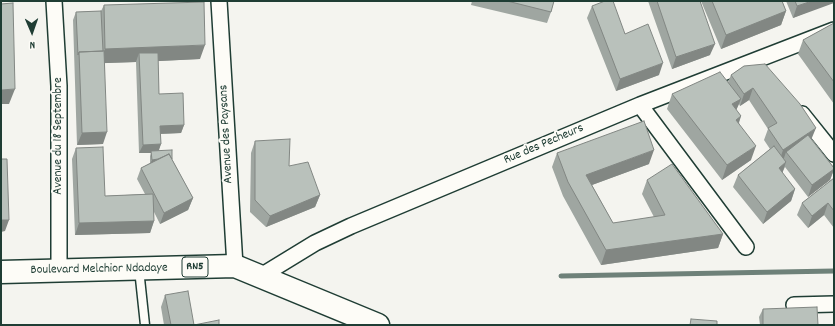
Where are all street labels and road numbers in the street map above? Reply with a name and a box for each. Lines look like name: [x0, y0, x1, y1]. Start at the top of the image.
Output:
street label: Avenue du 18 Septembre: [51, 77, 67, 195]
street label: Avenue des Paysans: [217, 84, 237, 184]
street label: Rue des Pecheurs: [502, 121, 586, 169]
road number: RN5: [182, 257, 208, 277]
street label: Boulevard Melchior Ndadaye: [30, 261, 168, 279]

